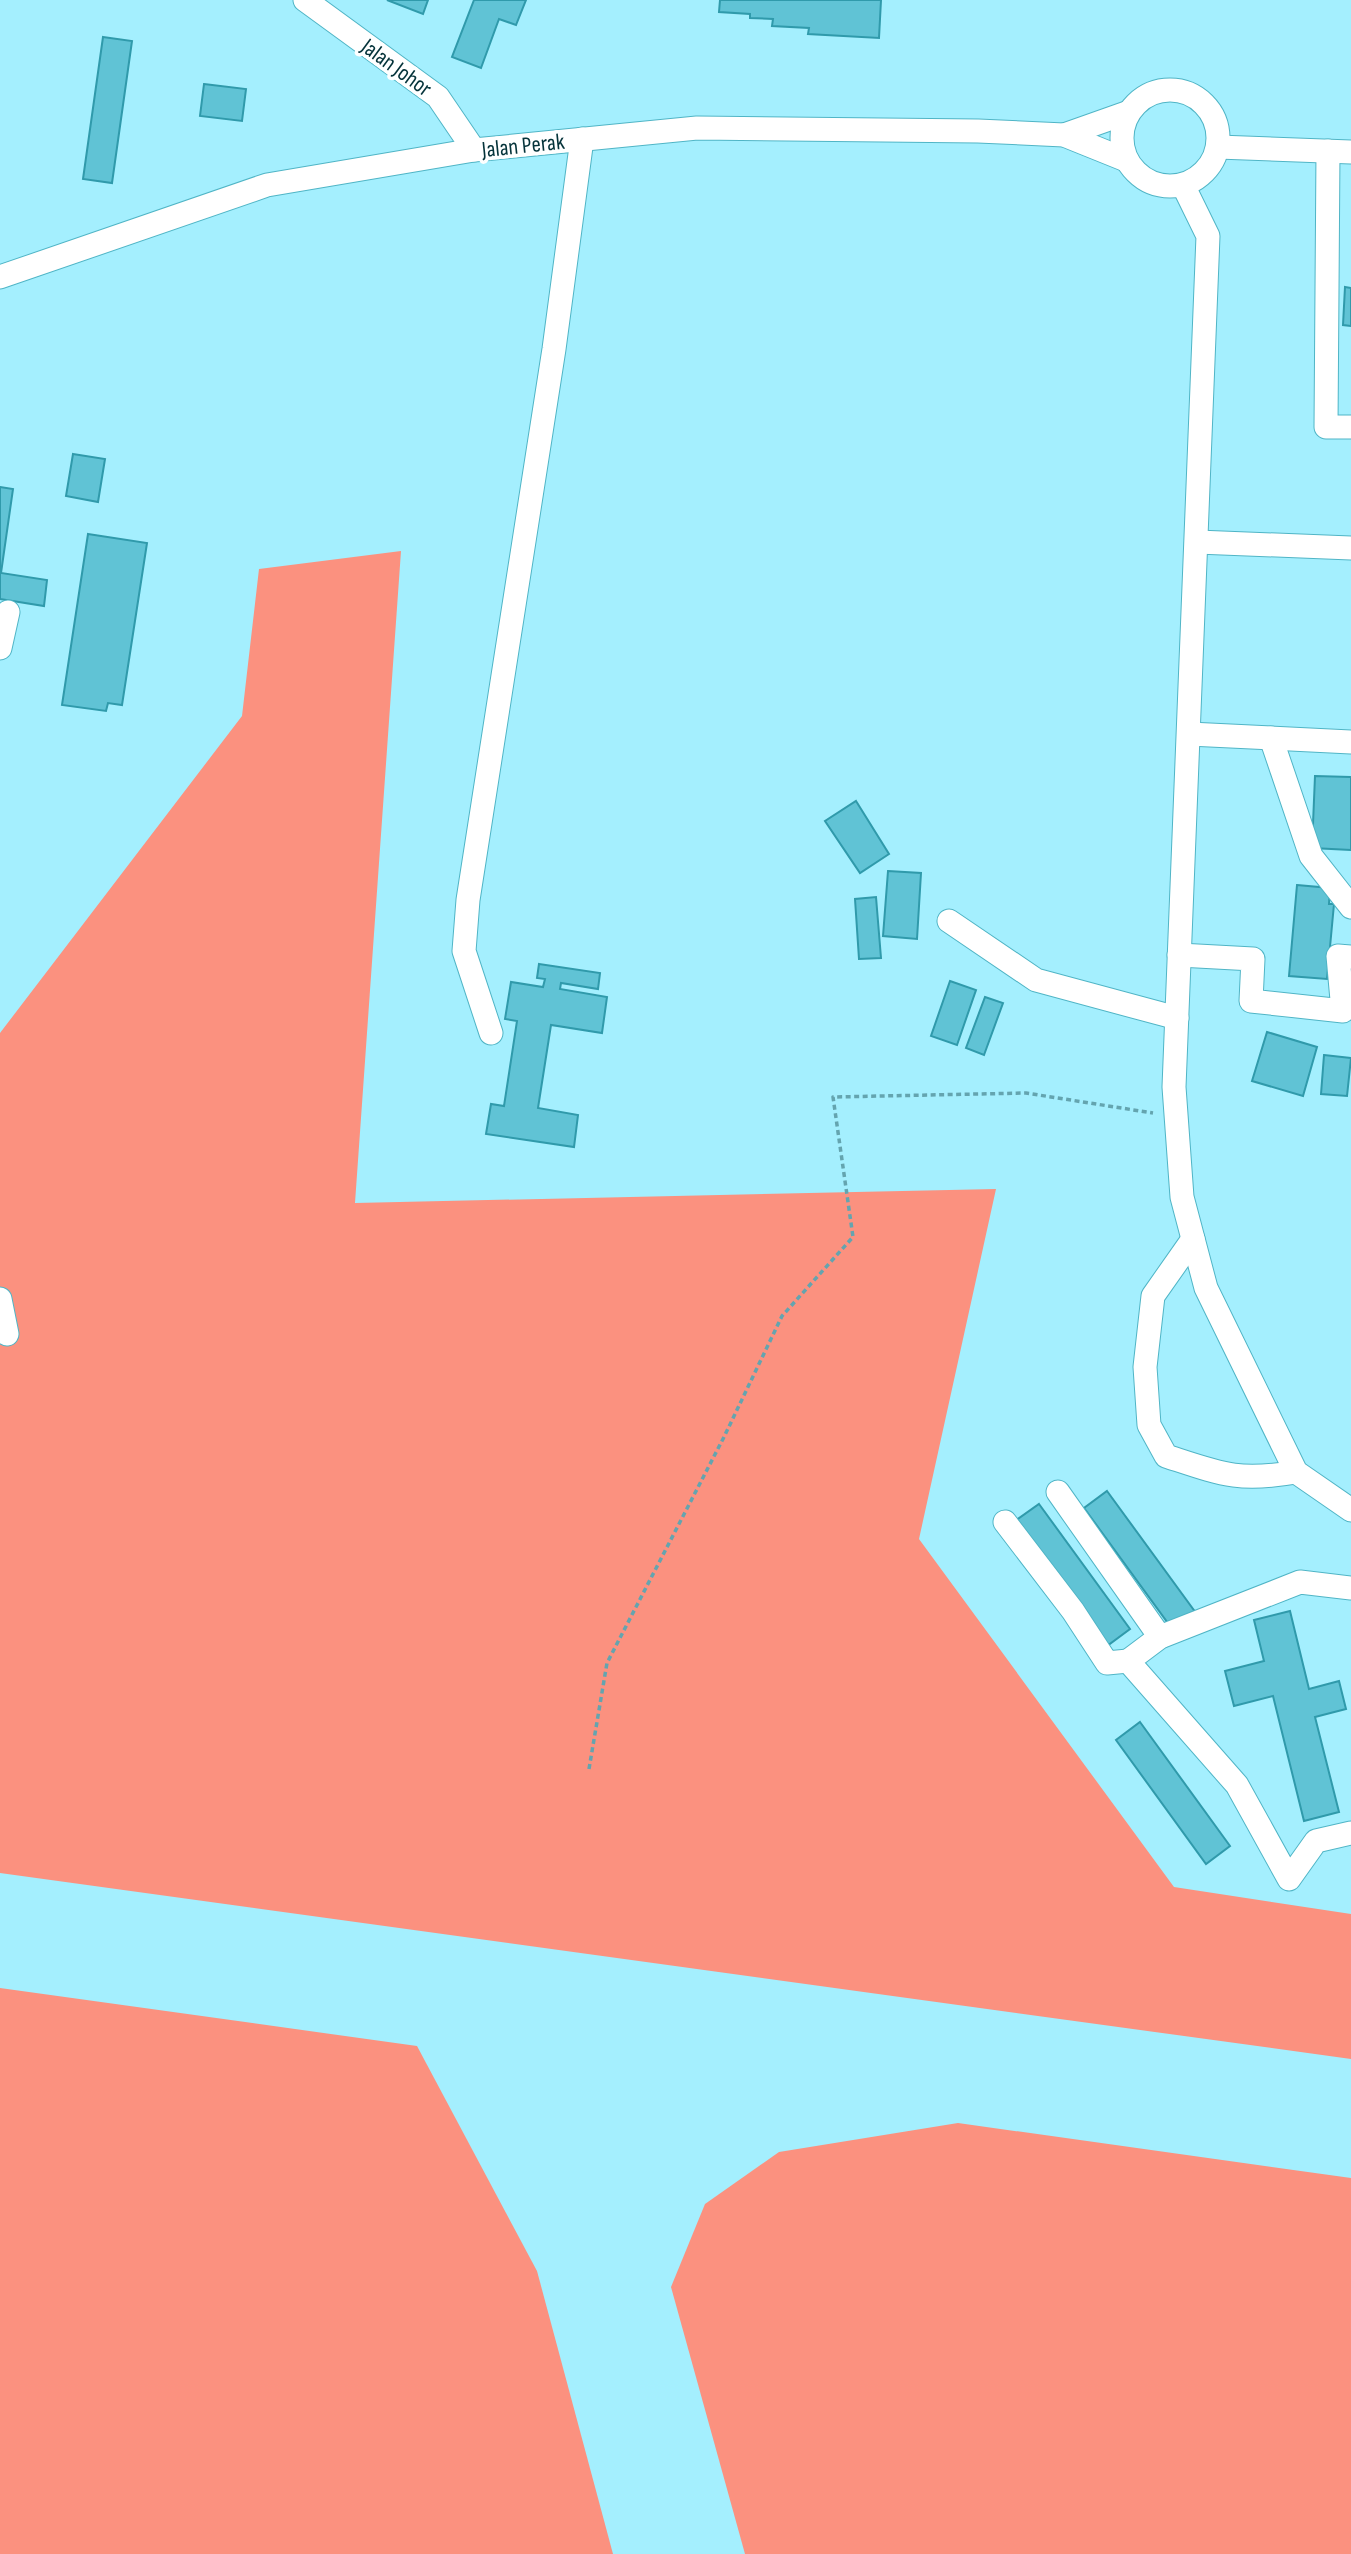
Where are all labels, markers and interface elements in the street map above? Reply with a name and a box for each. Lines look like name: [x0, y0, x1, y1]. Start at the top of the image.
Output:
street label: Jalan Johor: [355, 32, 438, 103]
street label: Jalan Perak: [479, 128, 566, 164]

